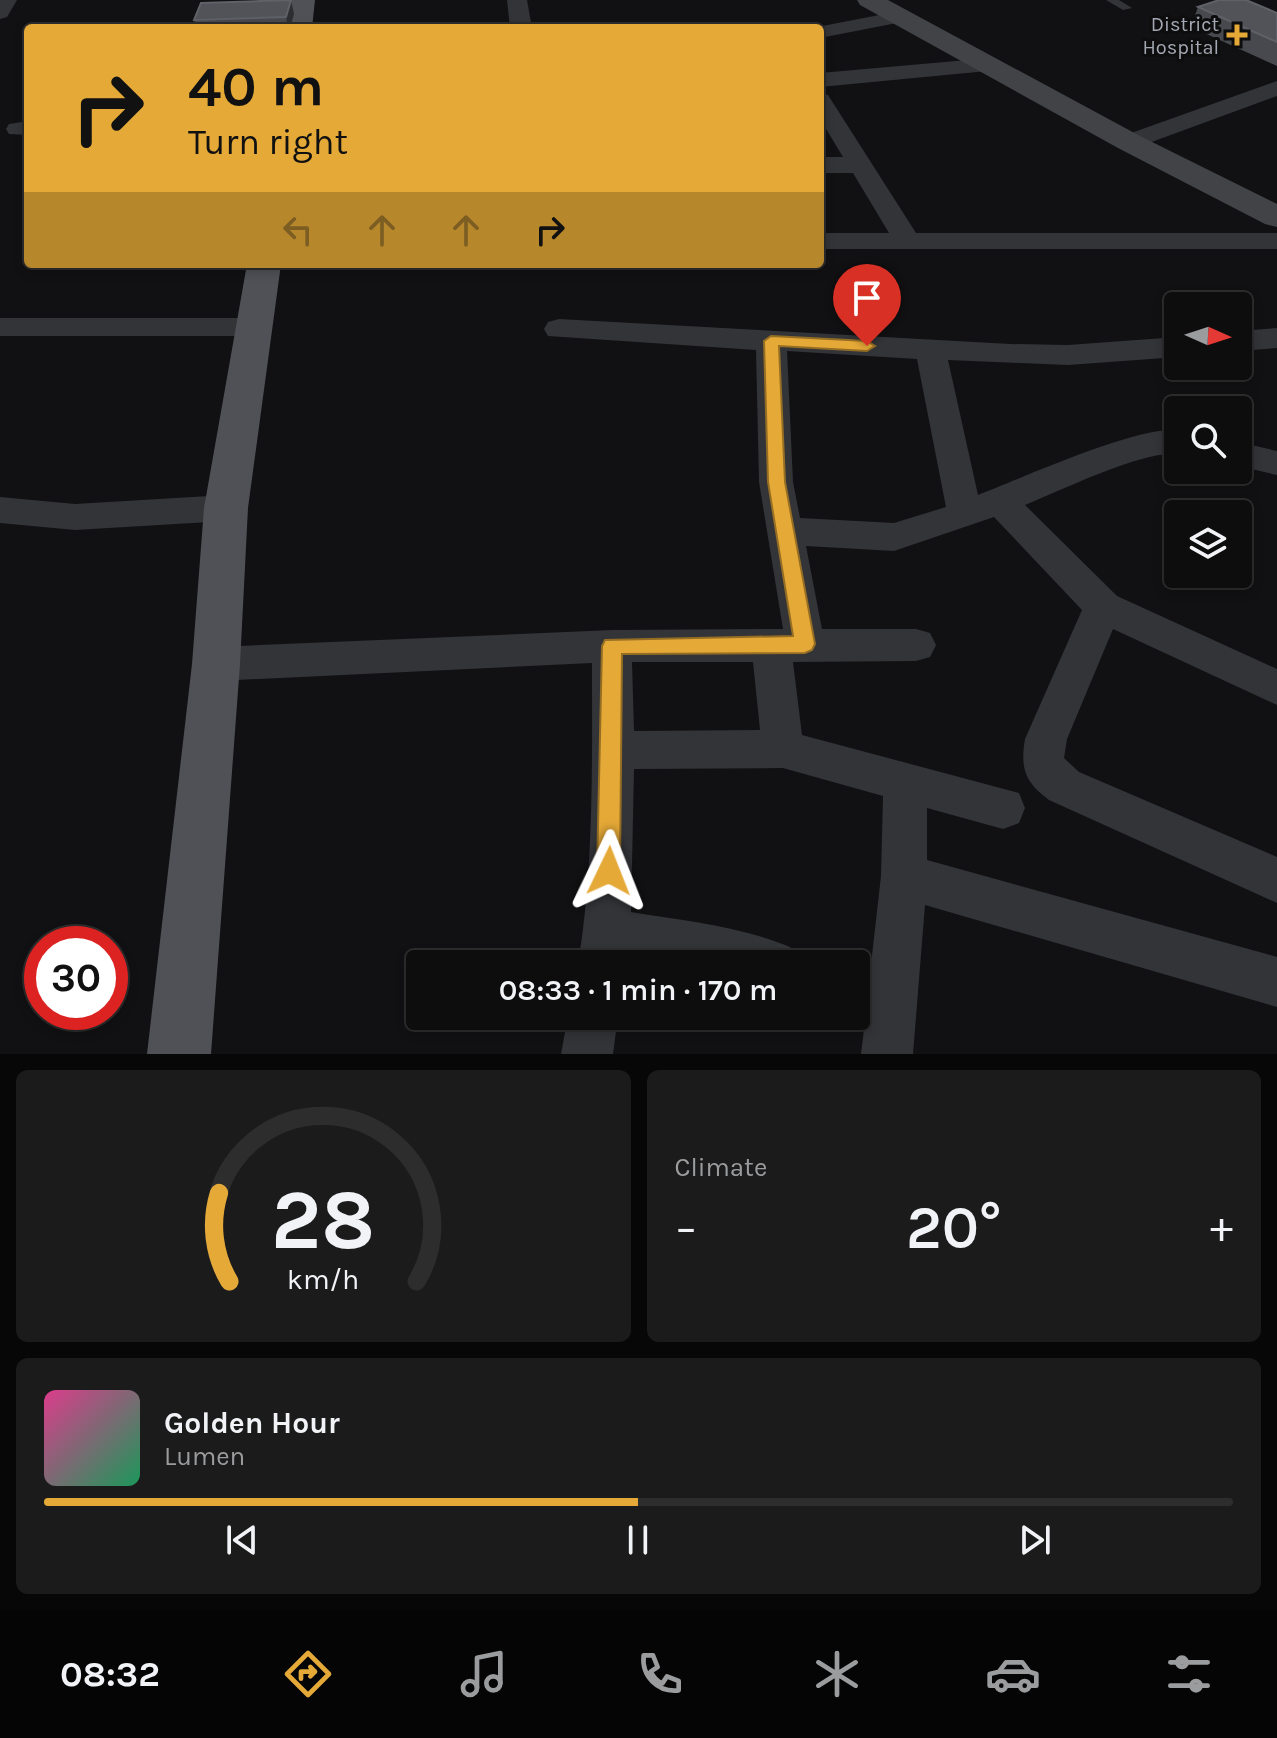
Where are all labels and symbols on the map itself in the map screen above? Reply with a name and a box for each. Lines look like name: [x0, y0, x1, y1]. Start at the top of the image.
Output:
place label: District Hospital: [1142, 13, 1219, 59]
marker: District Hospital: [1226, 24, 1248, 46]
pin: [833, 264, 901, 346]
north arrow: [1164, 292, 1252, 380]
position arrow: [567, 829, 651, 913]
speed limit sign: 30: [24, 926, 128, 1030]

